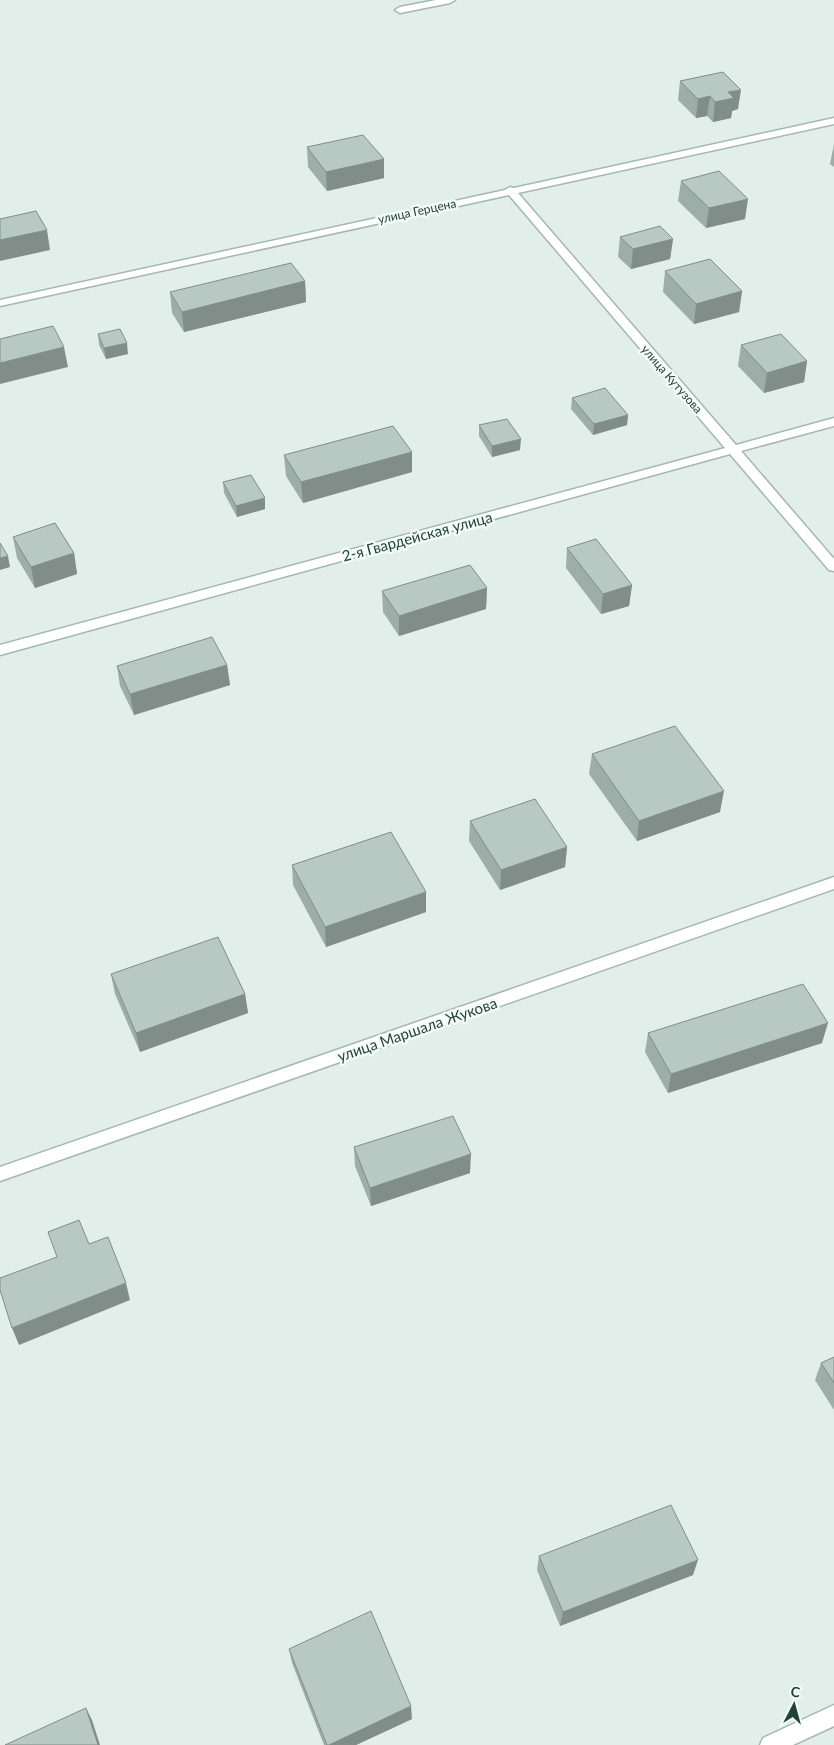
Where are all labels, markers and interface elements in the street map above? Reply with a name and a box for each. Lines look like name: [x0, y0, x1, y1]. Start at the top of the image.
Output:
street label: улица Герцена: [377, 195, 457, 227]
street label: улица Кутузова: [638, 342, 706, 416]
street label: 2-я Гвардейская улица: [340, 507, 494, 565]
street label: улица Маршала Жукова: [335, 993, 499, 1065]
north arrow: [769, 1680, 819, 1730]
text: С: [790, 1683, 802, 1701]

